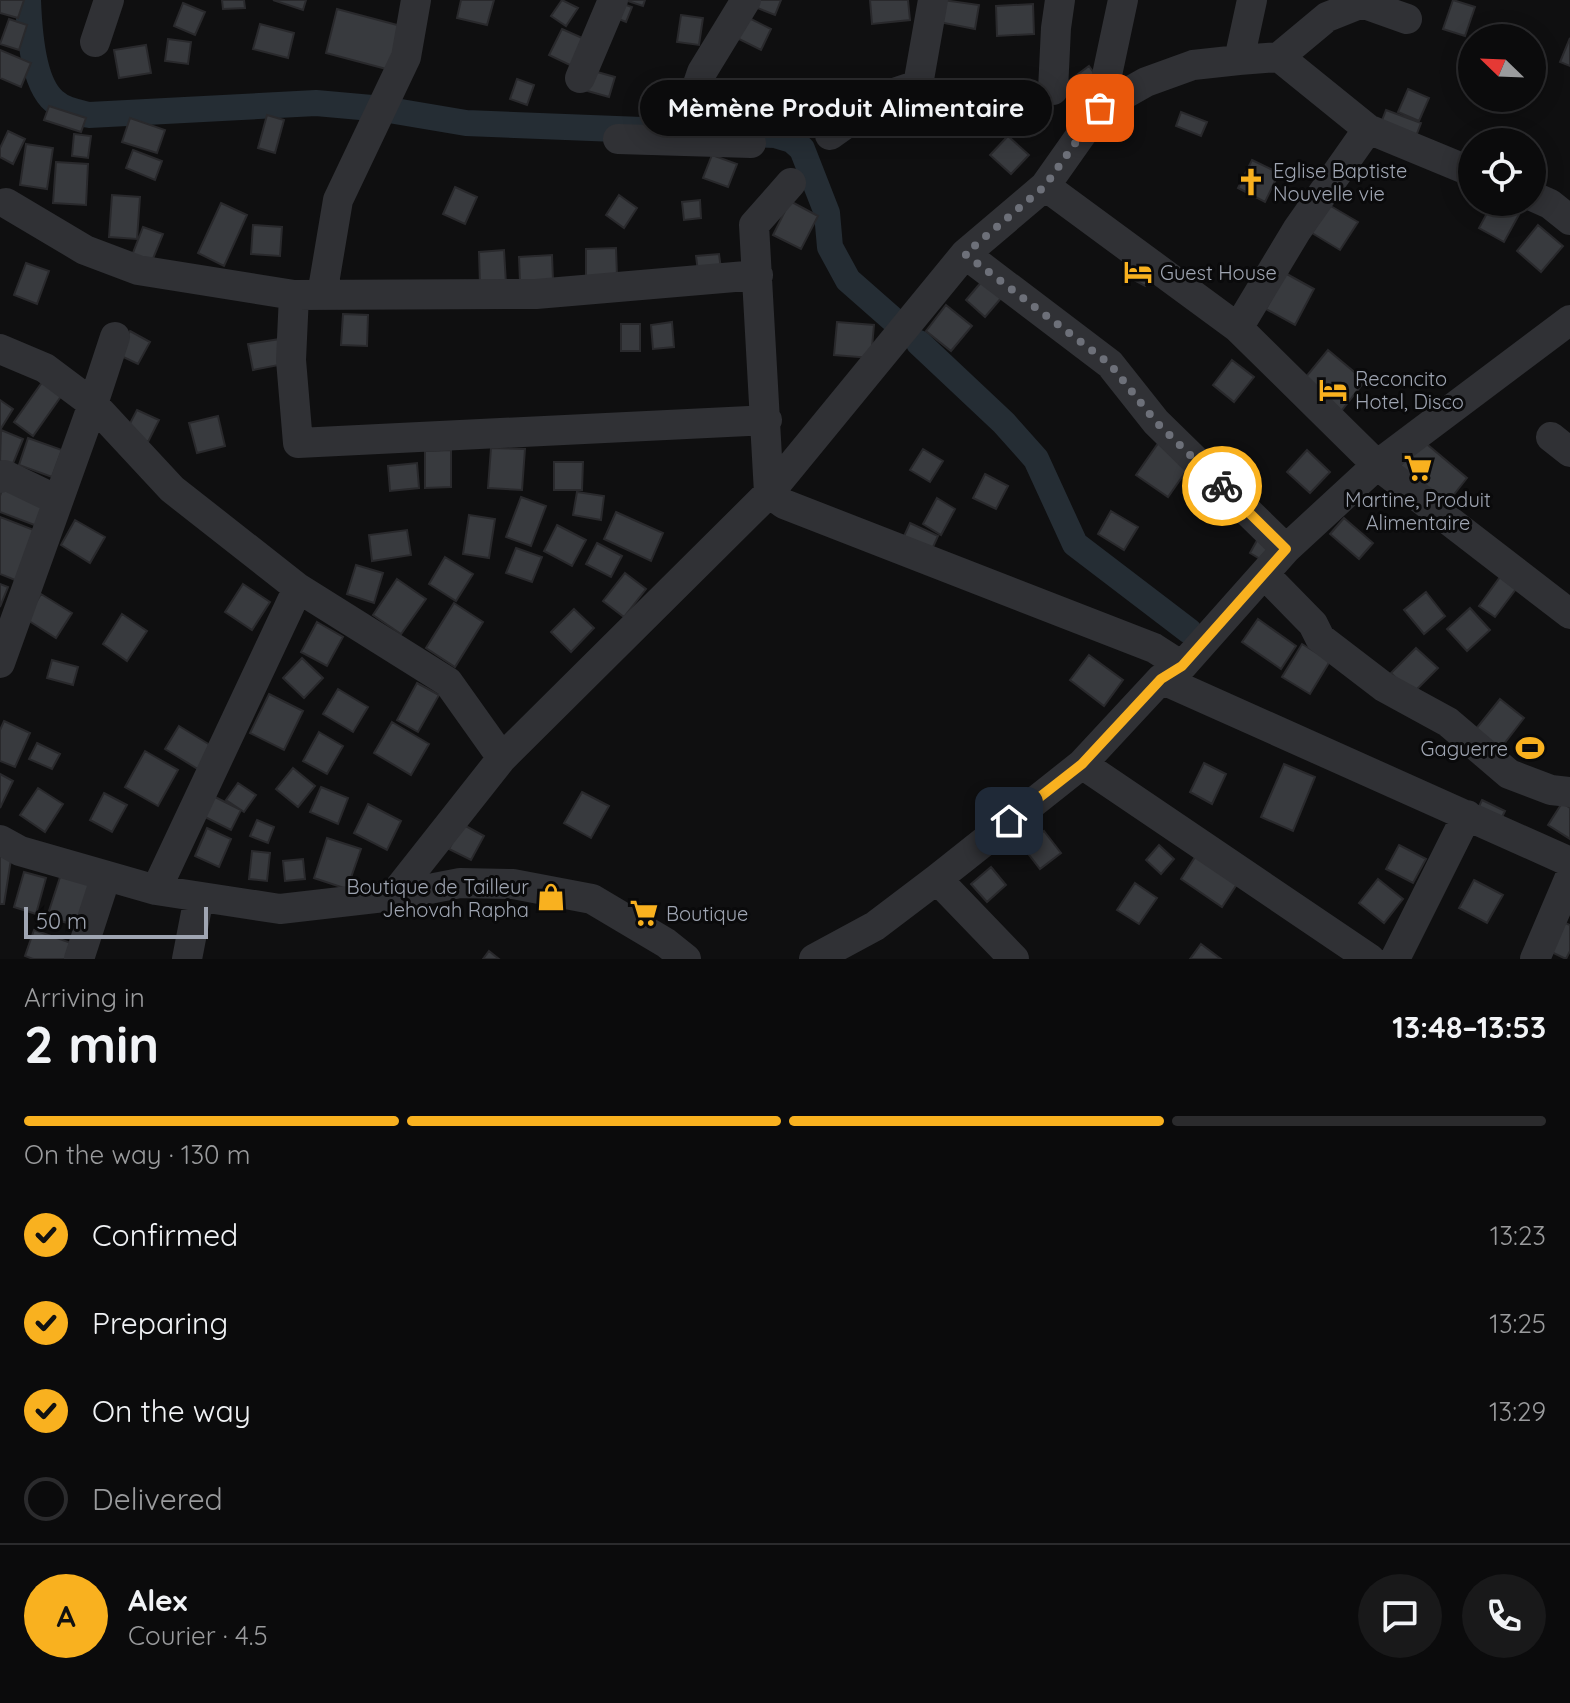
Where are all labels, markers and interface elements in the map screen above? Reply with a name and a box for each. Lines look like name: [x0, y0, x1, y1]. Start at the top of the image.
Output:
north arrow: [1458, 24, 1546, 112]
map controls: [1458, 24, 1546, 216]
pin: [1066, 74, 1134, 142]
callout: Mèmène Produit Alimentaire: [640, 80, 1052, 136]
icon: bag: [1078, 86, 1122, 130]
text: Mèmène Produit Alimentaire: [668, 91, 1024, 124]
button: locate: [1458, 128, 1546, 216]
place label: Eglise Baptiste Nouvelle vie: [1273, 158, 1407, 206]
church icon: Eglise Baptiste Nouvelle vie: [1236, 167, 1266, 197]
hotel icon: Guest House: [1123, 257, 1153, 287]
place label: Guest House: [1160, 260, 1277, 285]
place label: Reconcito Hotel, Disco: [1355, 366, 1464, 414]
hotel icon: Reconcito Hotel, Disco: [1318, 375, 1348, 405]
courier: [1182, 446, 1262, 526]
supermarket icon: Martine, Produit Alimentaire: [1403, 453, 1433, 483]
icon: bike: [1200, 464, 1244, 508]
place label: Martine, Produit Alimentaire: [1345, 487, 1491, 535]
sports icon: Gaguerre: [1515, 733, 1545, 763]
place label: Gaguerre: [1420, 736, 1508, 761]
pin: [975, 787, 1043, 855]
icon: home: [987, 799, 1031, 843]
place label: Boutique de Tailleur Jehovah Rapha: [346, 874, 529, 922]
shop icon: Boutique de Tailleur Jehovah Rapha: [536, 882, 566, 912]
supermarket icon: Boutique: [629, 898, 659, 928]
place label: Boutique: [666, 901, 748, 926]
scale bar: [24, 903, 208, 939]
text: 50 m: [36, 907, 87, 935]
text: Arriving in: [24, 981, 145, 1014]
text: 13:48–13:53: [1392, 1008, 1546, 1046]
text: 2 min: [24, 1011, 159, 1076]
text: On the way · 130 m: [24, 1138, 250, 1171]
icon: check: [24, 1213, 68, 1257]
text: Confirmed: [92, 1216, 238, 1254]
text: 13:23: [1490, 1219, 1546, 1252]
icon: check: [24, 1301, 68, 1345]
text: Preparing: [92, 1304, 228, 1342]
text: 13:25: [1489, 1307, 1546, 1340]
icon: check: [24, 1389, 68, 1433]
text: On the way: [92, 1392, 251, 1430]
text: 13:29: [1489, 1395, 1546, 1428]
text: Delivered: [92, 1480, 223, 1518]
button: chat: [1358, 1574, 1442, 1658]
button: phone: [1462, 1574, 1546, 1658]
text: Alex: [128, 1581, 187, 1619]
text: A: [56, 1597, 76, 1635]
text: Courier · 4.5: [128, 1619, 268, 1652]

